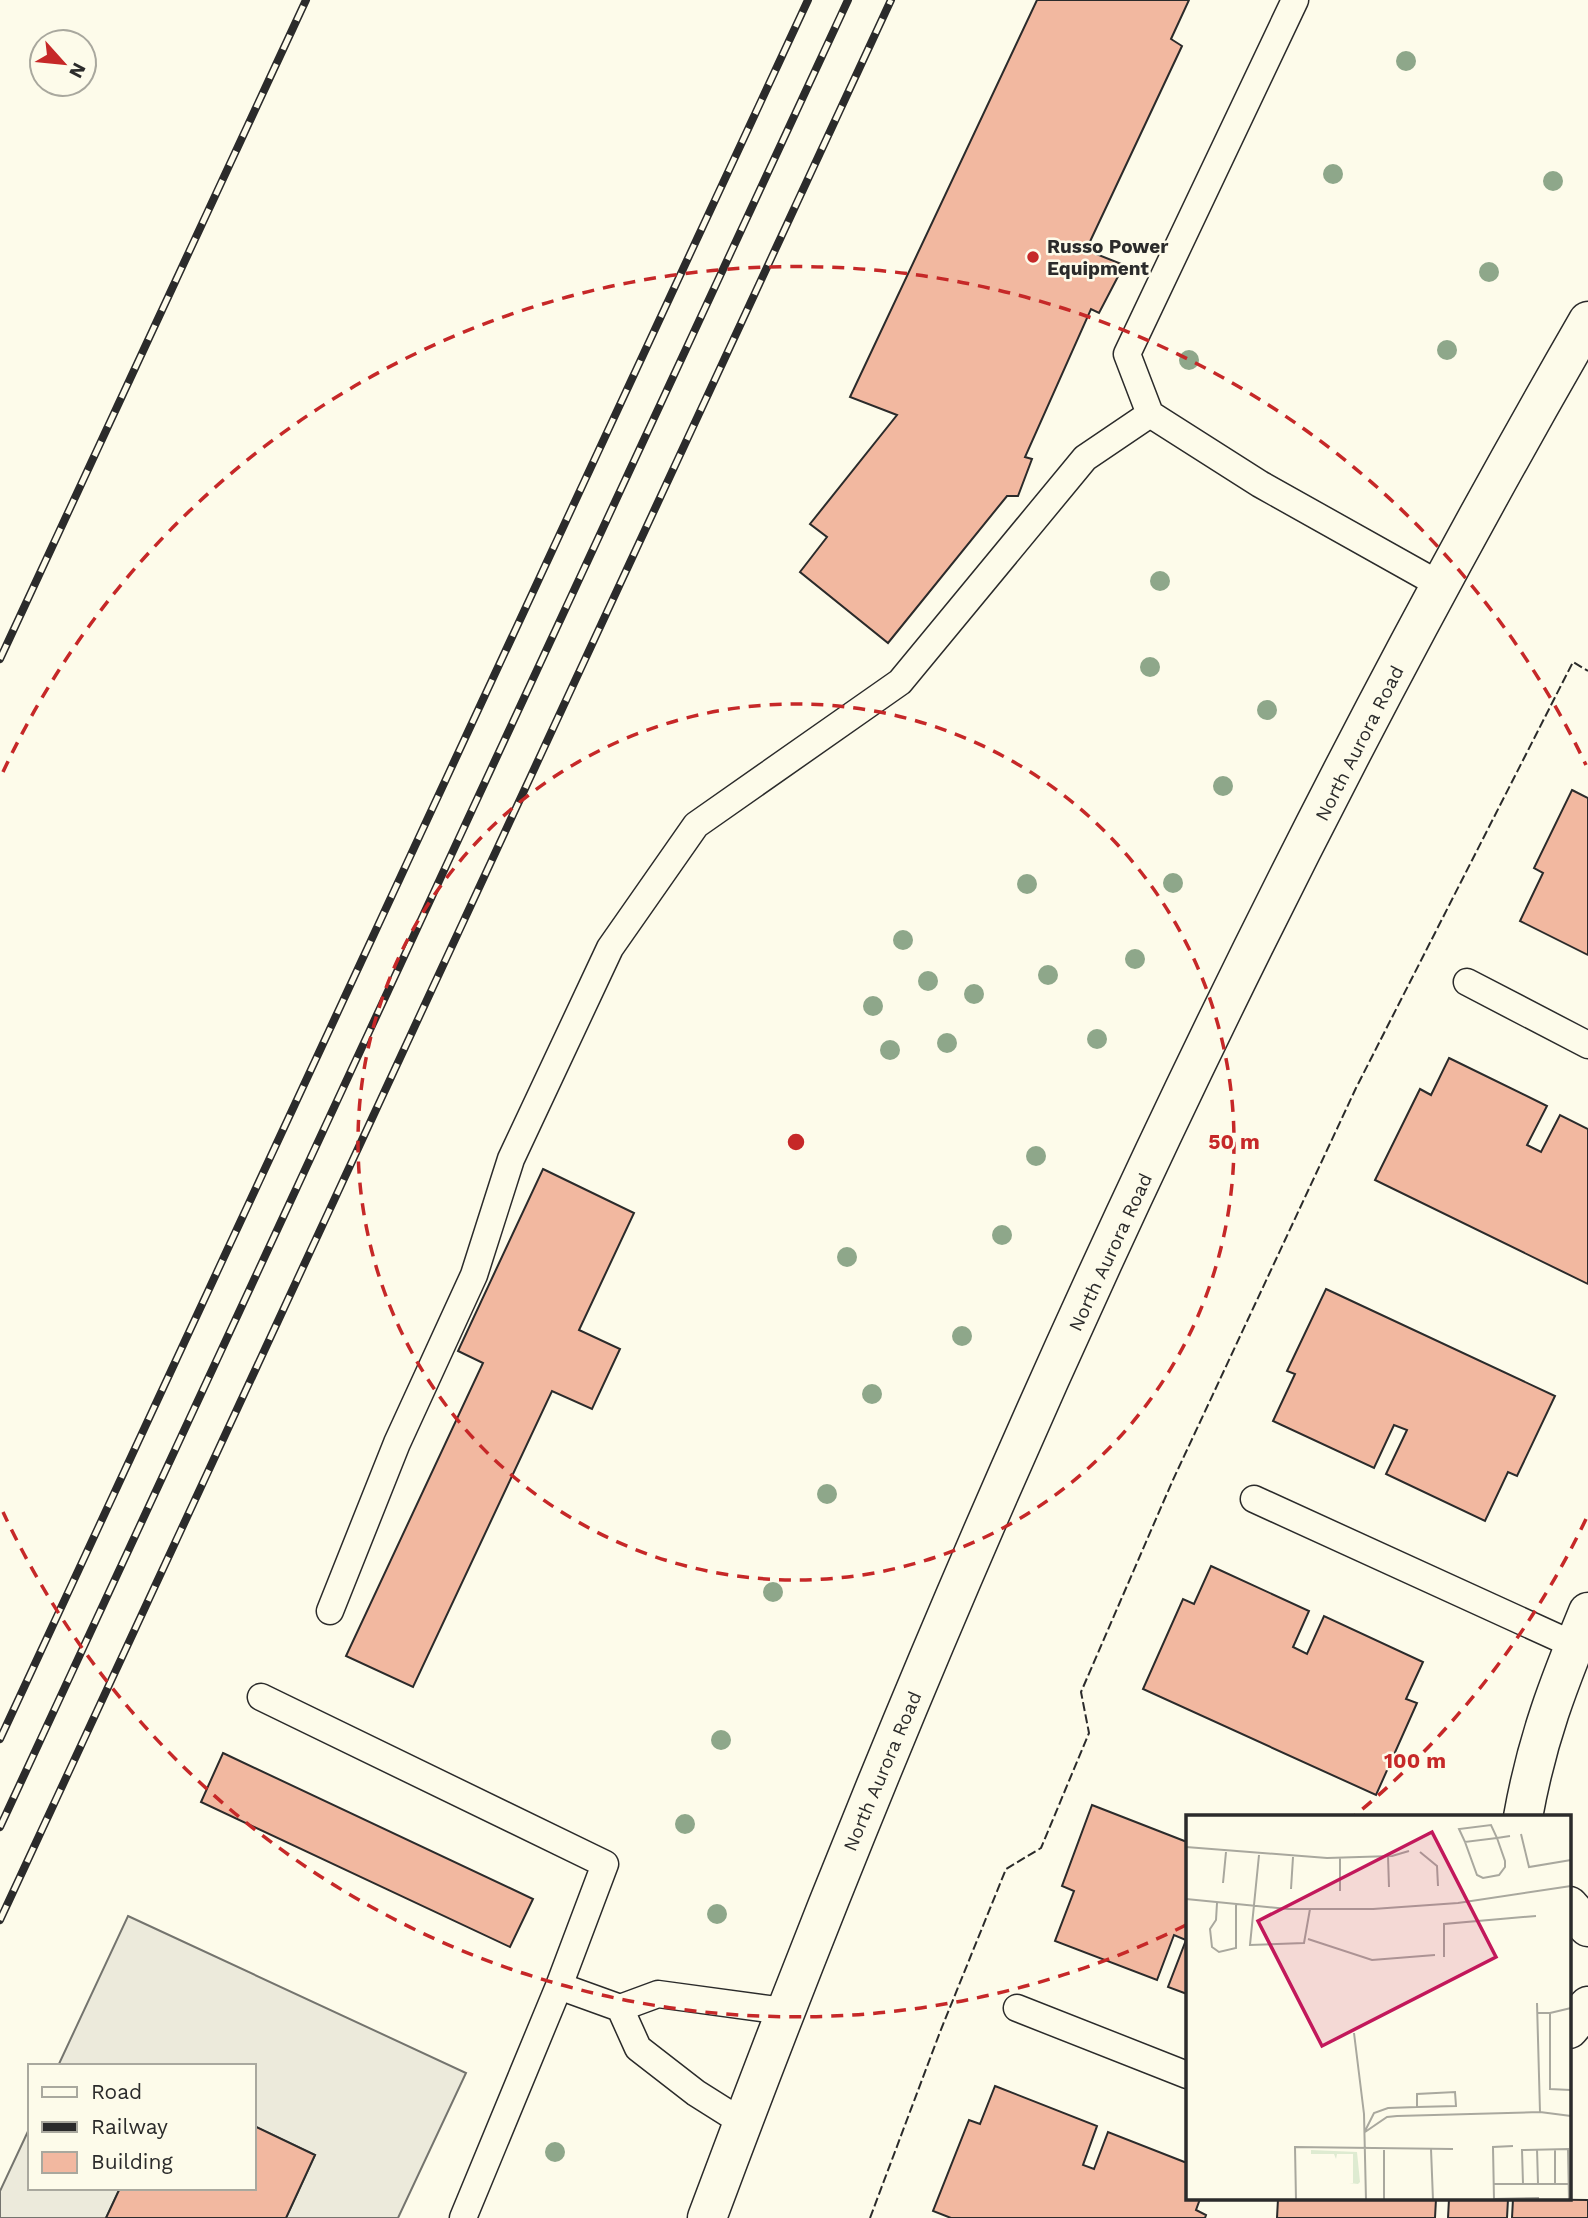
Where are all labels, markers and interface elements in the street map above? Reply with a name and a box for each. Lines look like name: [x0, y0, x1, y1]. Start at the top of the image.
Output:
north arrow: [28, 28, 98, 98]
text: N: [64, 59, 91, 82]
place label: Russo Power Equipment: [1047, 235, 1169, 280]
marker: Russo Power Equipment: [1025, 249, 1041, 265]
street label: North Aurora Road: [1310, 662, 1409, 825]
text: 50 m: [1208, 1129, 1260, 1154]
centre of rings: [784, 1130, 808, 1154]
street label: North Aurora Road: [1064, 1170, 1157, 1335]
street label: North Aurora Road: [838, 1688, 927, 1855]
text: 100 m: [1384, 1748, 1446, 1773]
inset map: [1186, 1815, 1570, 2200]
legend: [28, 2064, 256, 2190]
text: Road: [91, 2079, 142, 2104]
text: Railway: [91, 2114, 168, 2139]
text: Building: [91, 2149, 173, 2174]

